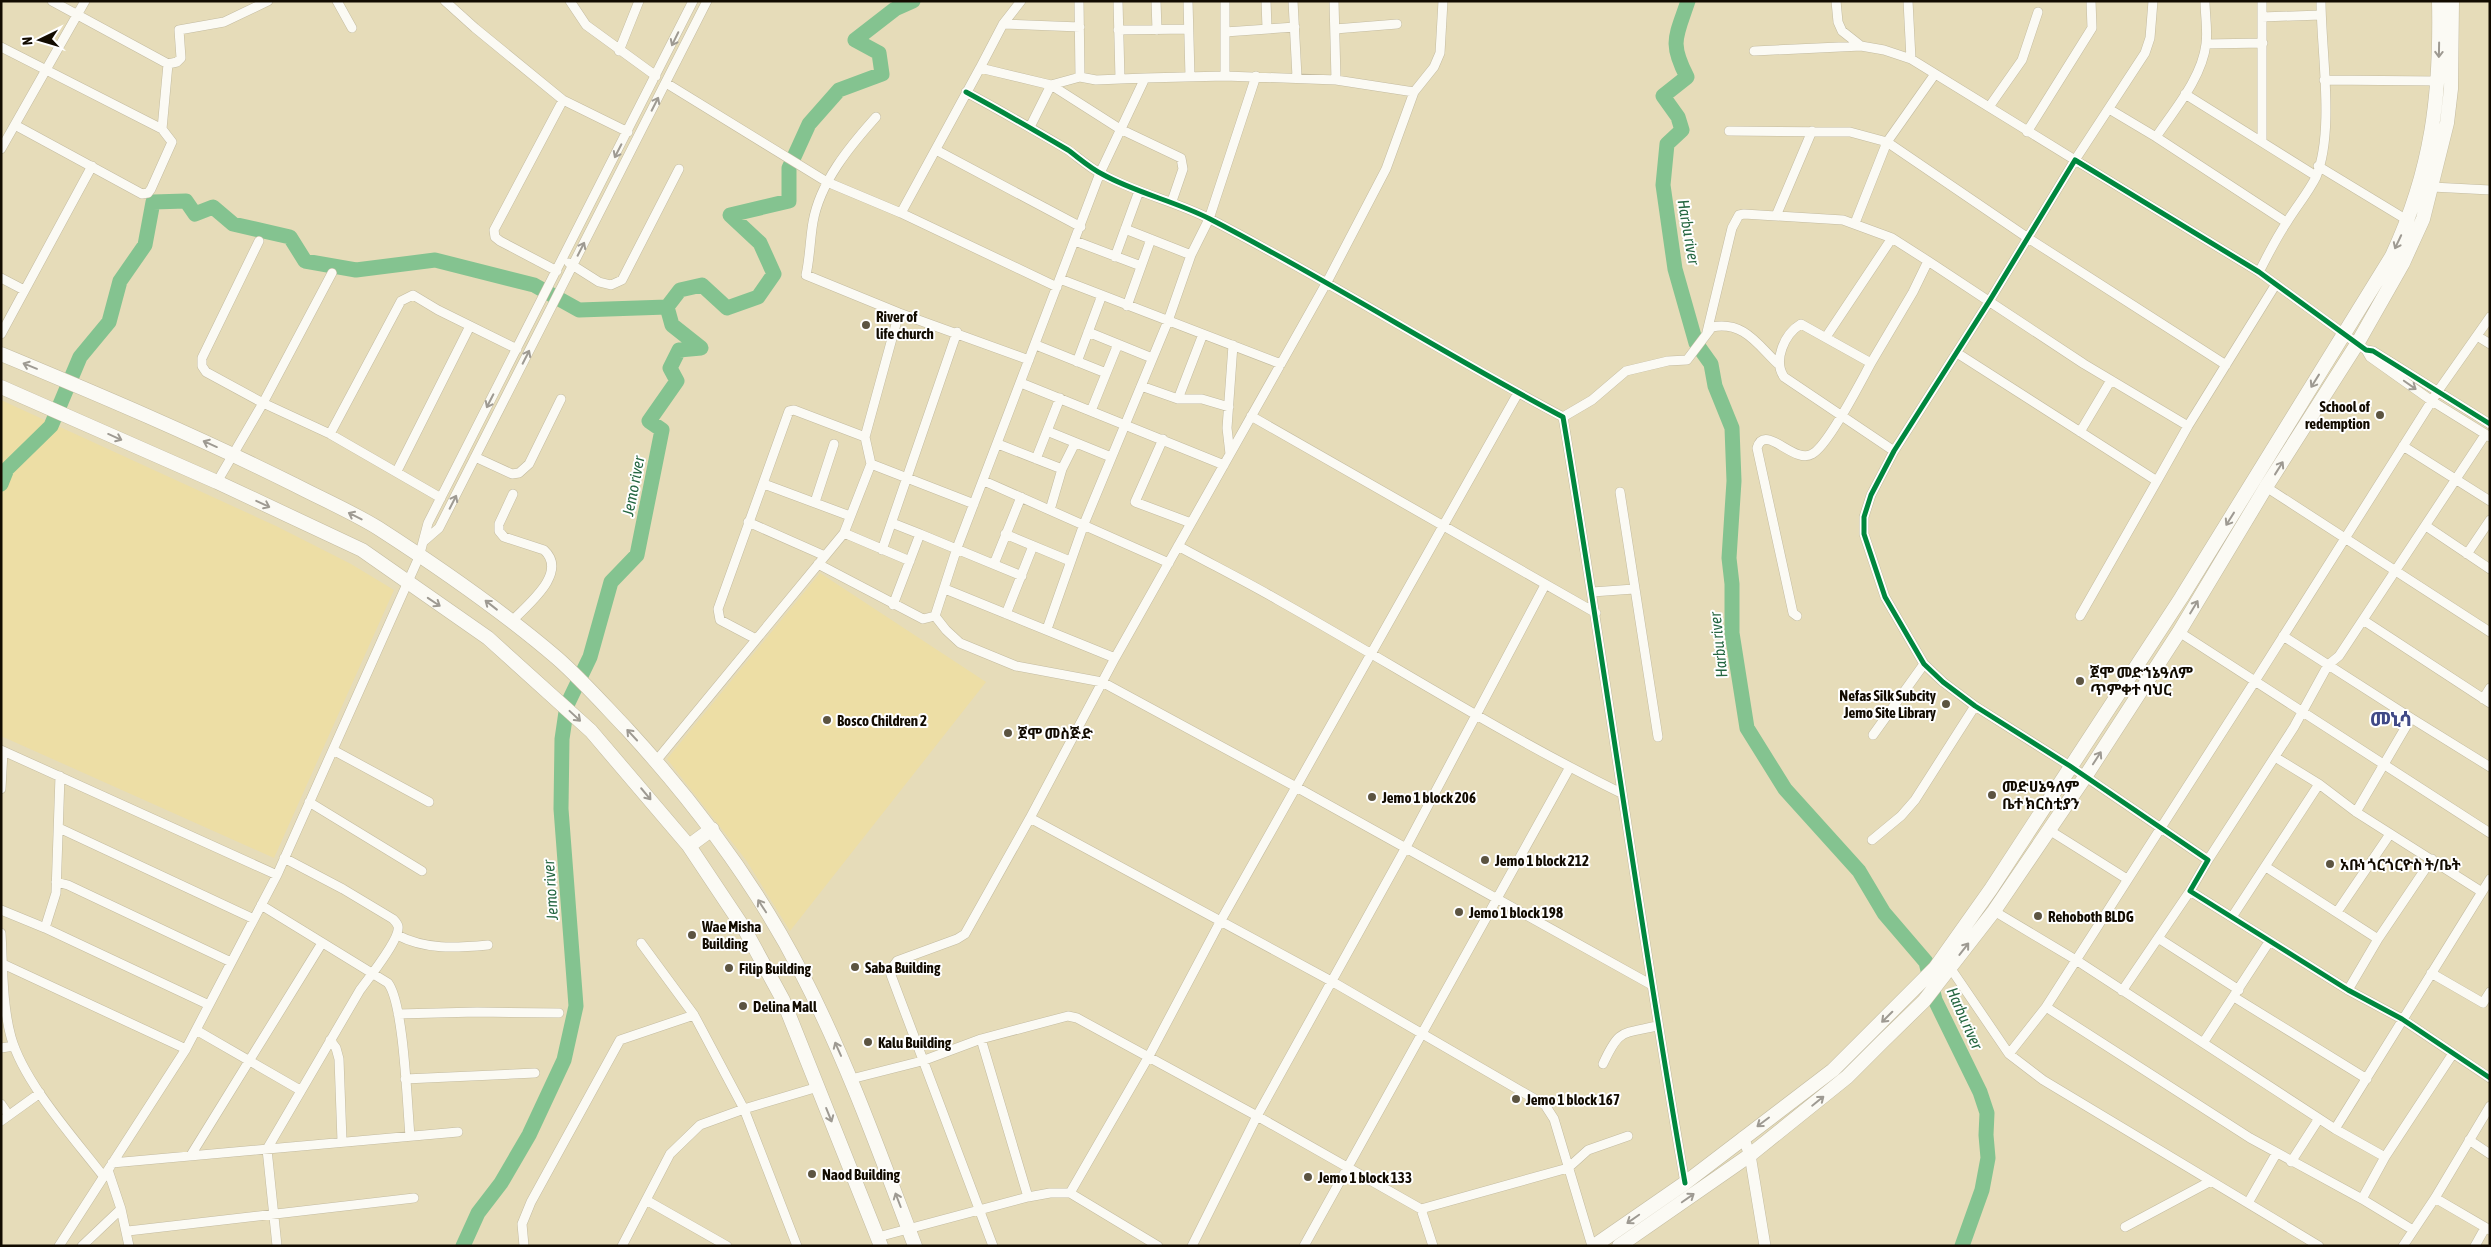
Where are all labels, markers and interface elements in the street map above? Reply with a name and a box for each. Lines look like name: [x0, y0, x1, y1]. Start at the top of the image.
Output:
north arrow: [15, 15, 65, 65]
one-way arrow: [670, 31, 680, 46]
text: N: [19, 36, 35, 46]
one-way arrow: [2434, 42, 2444, 58]
one-way arrow: [651, 97, 660, 112]
one-way arrow: [613, 143, 623, 158]
water label: Harbu river: [1674, 198, 1704, 267]
one-way arrow: [2393, 234, 2403, 249]
one-way arrow: [576, 241, 586, 256]
place label: River of life church: [876, 308, 934, 342]
marker: River of life church: [860, 319, 872, 331]
one-way arrow: [522, 350, 531, 365]
one-way arrow: [23, 361, 38, 370]
one-way arrow: [2309, 374, 2320, 388]
one-way arrow: [2403, 380, 2417, 390]
one-way arrow: [485, 394, 495, 409]
place label: School of redemption: [2305, 398, 2371, 432]
marker: School of redemption: [2374, 409, 2386, 421]
one-way arrow: [107, 432, 122, 442]
one-way arrow: [203, 438, 218, 448]
water label: Jemo river: [618, 453, 648, 518]
one-way arrow: [2274, 461, 2284, 475]
one-way arrow: [449, 495, 458, 510]
one-way arrow: [256, 499, 271, 509]
one-way arrow: [348, 511, 363, 520]
one-way arrow: [2224, 512, 2234, 526]
one-way arrow: [427, 597, 441, 607]
one-way arrow: [484, 600, 497, 611]
one-way arrow: [2190, 600, 2200, 614]
water label: Harbu river: [1705, 610, 1730, 679]
place label: ጀሞ መድኀኔዓለም ጥምቀተ ባህር: [2090, 664, 2193, 698]
marker: ጀሞ መድኀኔዓለም ጥምቀተ ባህር: [2074, 675, 2086, 687]
place label: Nefas Silk Subcity Jemo Site Library: [1839, 687, 1937, 721]
marker: Nefas Silk Subcity Jemo Site Library: [1940, 698, 1952, 710]
district label: መኒሳ: [2370, 707, 2412, 730]
one-way arrow: [568, 710, 581, 722]
place label: Bosco Children 2: [837, 712, 927, 729]
marker: Bosco Children 2: [821, 714, 833, 726]
place label: ጀሞ መስጅድ: [1018, 725, 1093, 742]
marker: ጀሞ መስጅድ: [1002, 727, 1014, 739]
one-way arrow: [626, 728, 638, 741]
one-way arrow: [2092, 751, 2102, 765]
place label: መድሀኔዓለም ቤተ ክርስቲያን: [2002, 778, 2080, 812]
one-way arrow: [641, 787, 652, 800]
place label: Jemo 1 block 206: [1381, 789, 1476, 806]
marker: መድሀኔዓለም ቤተ ክርስቲያን: [1986, 789, 1998, 801]
marker: Jemo 1 block 206: [1366, 791, 1378, 803]
place label: Jemo 1 block 212: [1494, 852, 1589, 869]
marker: Jemo 1 block 212: [1479, 854, 1491, 866]
place label: አቡነ ጎርጎርዮስ ት/ቤት: [2340, 856, 2461, 873]
water label: Jemo river: [539, 858, 561, 922]
marker: አቡነ ጎርጎርዮስ ት/ቤት: [2324, 858, 2336, 870]
one-way arrow: [757, 899, 767, 913]
place label: Jemo 1 block 198: [1468, 904, 1563, 921]
marker: Jemo 1 block 198: [1453, 906, 1465, 918]
place label: Rehoboth BLDG: [2048, 908, 2134, 925]
marker: Rehoboth BLDG: [2032, 910, 2044, 922]
place label: Wae Misha Building: [701, 918, 761, 952]
marker: Wae Misha Building: [686, 929, 698, 941]
one-way arrow: [1959, 943, 1970, 956]
place label: Saba Building: [865, 959, 941, 976]
place label: Filip Building: [739, 960, 812, 977]
marker: Saba Building: [849, 961, 861, 973]
marker: Filip Building: [723, 962, 735, 974]
water label: Harbu river: [1943, 984, 1987, 1053]
place label: Delina Mall: [753, 998, 818, 1015]
marker: Delina Mall: [737, 1000, 749, 1012]
one-way arrow: [1881, 1011, 1893, 1023]
place label: Kalu Building: [878, 1034, 952, 1051]
marker: Kalu Building: [862, 1036, 874, 1048]
one-way arrow: [832, 1042, 842, 1057]
place label: Jemo 1 block 167: [1525, 1091, 1620, 1108]
marker: Jemo 1 block 167: [1510, 1093, 1522, 1105]
one-way arrow: [1811, 1095, 1824, 1106]
one-way arrow: [825, 1107, 834, 1123]
one-way arrow: [1756, 1117, 1770, 1127]
place label: Naod Building: [822, 1166, 901, 1183]
marker: Naod Building: [806, 1168, 818, 1180]
place label: Jemo 1 block 133: [1317, 1169, 1412, 1186]
marker: Jemo 1 block 133: [1302, 1171, 1314, 1183]
one-way arrow: [893, 1193, 902, 1208]
one-way arrow: [1680, 1193, 1694, 1203]
one-way arrow: [1626, 1214, 1640, 1224]

